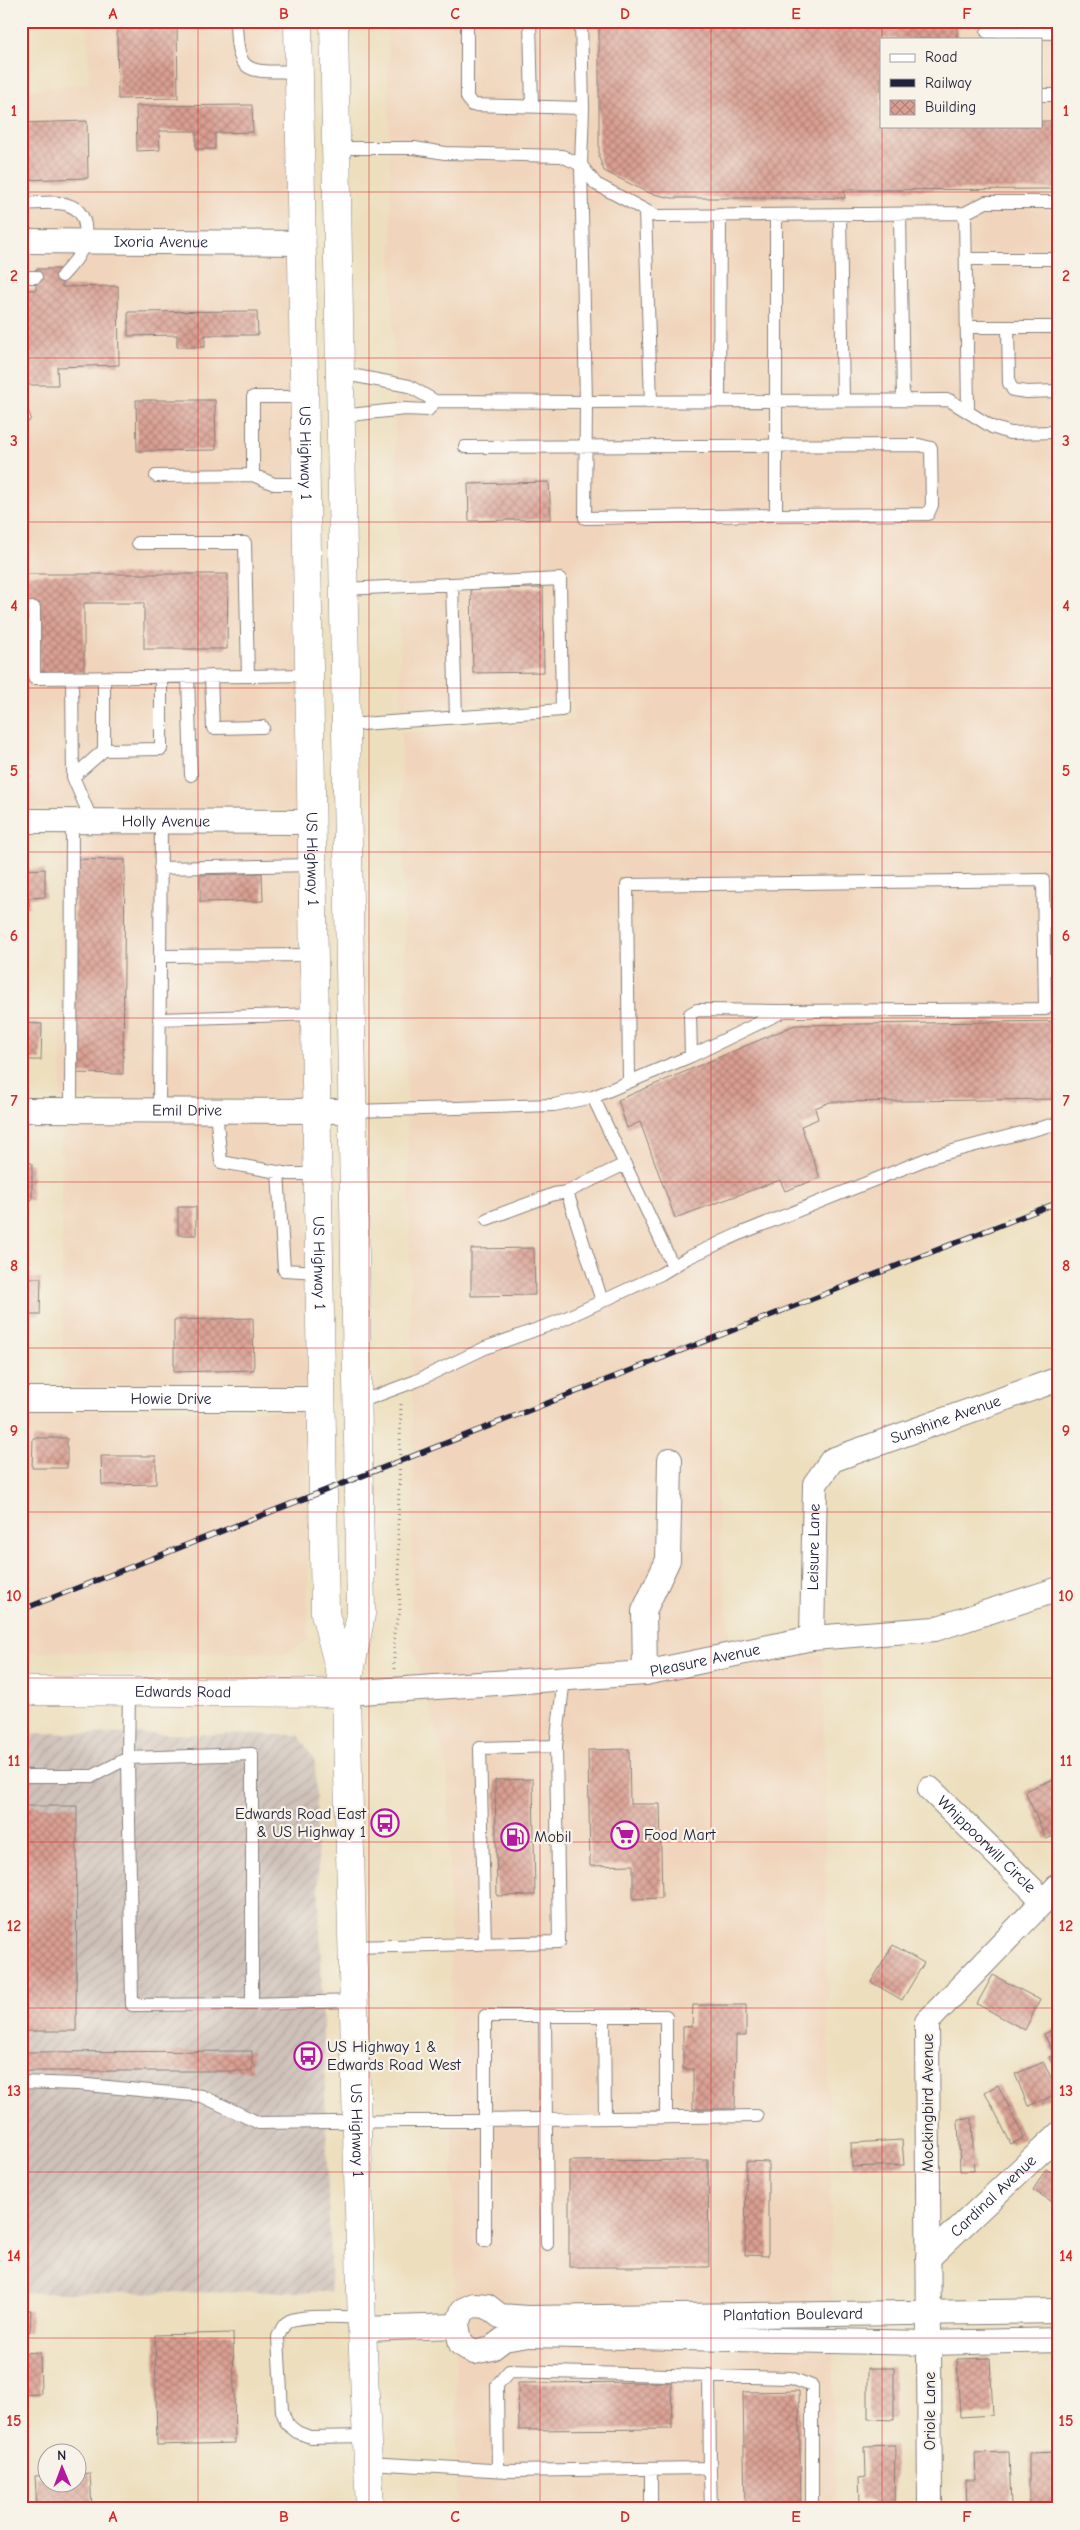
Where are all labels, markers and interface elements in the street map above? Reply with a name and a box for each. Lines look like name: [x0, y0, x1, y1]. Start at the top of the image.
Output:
text: A: [109, 5, 118, 23]
text: B: [279, 5, 289, 23]
text: C: [450, 5, 460, 23]
text: D: [620, 5, 630, 23]
text: E: [791, 5, 801, 23]
text: F: [962, 5, 972, 23]
legend: [880, 38, 1042, 128]
text: Road: [925, 48, 957, 66]
text: Railway: [925, 74, 972, 92]
text: Building: [925, 98, 976, 116]
text: 1: [11, 102, 17, 120]
text: 1: [1063, 102, 1069, 120]
street label: Ixoria Avenue: [114, 233, 208, 251]
text: 2: [10, 267, 18, 285]
text: 2: [1062, 267, 1070, 285]
street label: US Highway 1: [296, 406, 315, 500]
text: 3: [10, 432, 18, 450]
text: 3: [1062, 432, 1070, 450]
text: 4: [10, 597, 18, 615]
text: 4: [1062, 597, 1070, 615]
text: 5: [10, 762, 18, 780]
text: 5: [1062, 762, 1070, 780]
street label: Holly Avenue: [122, 812, 210, 831]
street label: US Highway 1: [302, 812, 322, 906]
text: 6: [10, 927, 18, 945]
text: 6: [1062, 927, 1070, 945]
text: 7: [10, 1092, 18, 1110]
text: 7: [1062, 1092, 1070, 1110]
street label: Emil Drive: [152, 1101, 222, 1120]
street label: US Highway 1: [309, 1216, 329, 1310]
text: 8: [10, 1257, 18, 1275]
text: 8: [1062, 1257, 1070, 1275]
street label: Howie Drive: [130, 1390, 212, 1408]
street label: Sunshine Avenue: [888, 1392, 1003, 1447]
text: 9: [10, 1422, 18, 1440]
text: 9: [1062, 1422, 1070, 1440]
street label: Leisure Lane: [804, 1504, 824, 1590]
text: 10: [6, 1587, 22, 1605]
text: 10: [1058, 1587, 1074, 1605]
street label: Pleasure Avenue: [648, 1640, 762, 1681]
street label: Edwards Road: [135, 1683, 231, 1701]
text: 11: [8, 1752, 20, 1770]
text: 11: [1060, 1752, 1072, 1770]
street label: Whippoorwill Circle: [933, 1792, 1039, 1897]
place label: Edwards Road East & US Highway 1: [235, 1805, 366, 1841]
bus stop icon: Edwards Road East & US Highway 1: [370, 1808, 400, 1838]
supermarket icon: Food Mart: [610, 1820, 640, 1850]
fuel station icon: Mobil: [500, 1822, 530, 1852]
place label: Food Mart: [644, 1826, 716, 1844]
place label: Mobil: [534, 1828, 572, 1846]
text: 12: [7, 1917, 21, 1935]
text: 12: [1059, 1917, 1073, 1935]
street label: Mockingbird Avenue: [919, 2034, 937, 2172]
place label: US Highway 1 & Edwards Road West: [327, 2038, 461, 2074]
bus stop icon: US Highway 1 & Edwards Road West: [293, 2041, 323, 2071]
text: 13: [7, 2082, 21, 2100]
text: 13: [1059, 2082, 1073, 2100]
street label: US Highway 1: [347, 2083, 367, 2177]
street label: Cardinal Avenue: [947, 2151, 1040, 2241]
text: 14: [7, 2247, 21, 2265]
text: 14: [1059, 2247, 1073, 2265]
street label: Plantation Boulevard: [723, 2305, 863, 2324]
street label: Oriole Lane: [921, 2372, 939, 2450]
text: 15: [7, 2412, 21, 2430]
text: 15: [1059, 2412, 1073, 2430]
north arrow: [38, 2442, 88, 2492]
text: N: [57, 2447, 66, 2464]
text: A: [109, 2508, 118, 2526]
text: B: [279, 2508, 289, 2526]
text: C: [450, 2508, 460, 2526]
text: D: [620, 2508, 630, 2526]
text: E: [791, 2508, 801, 2526]
text: F: [962, 2508, 972, 2526]

